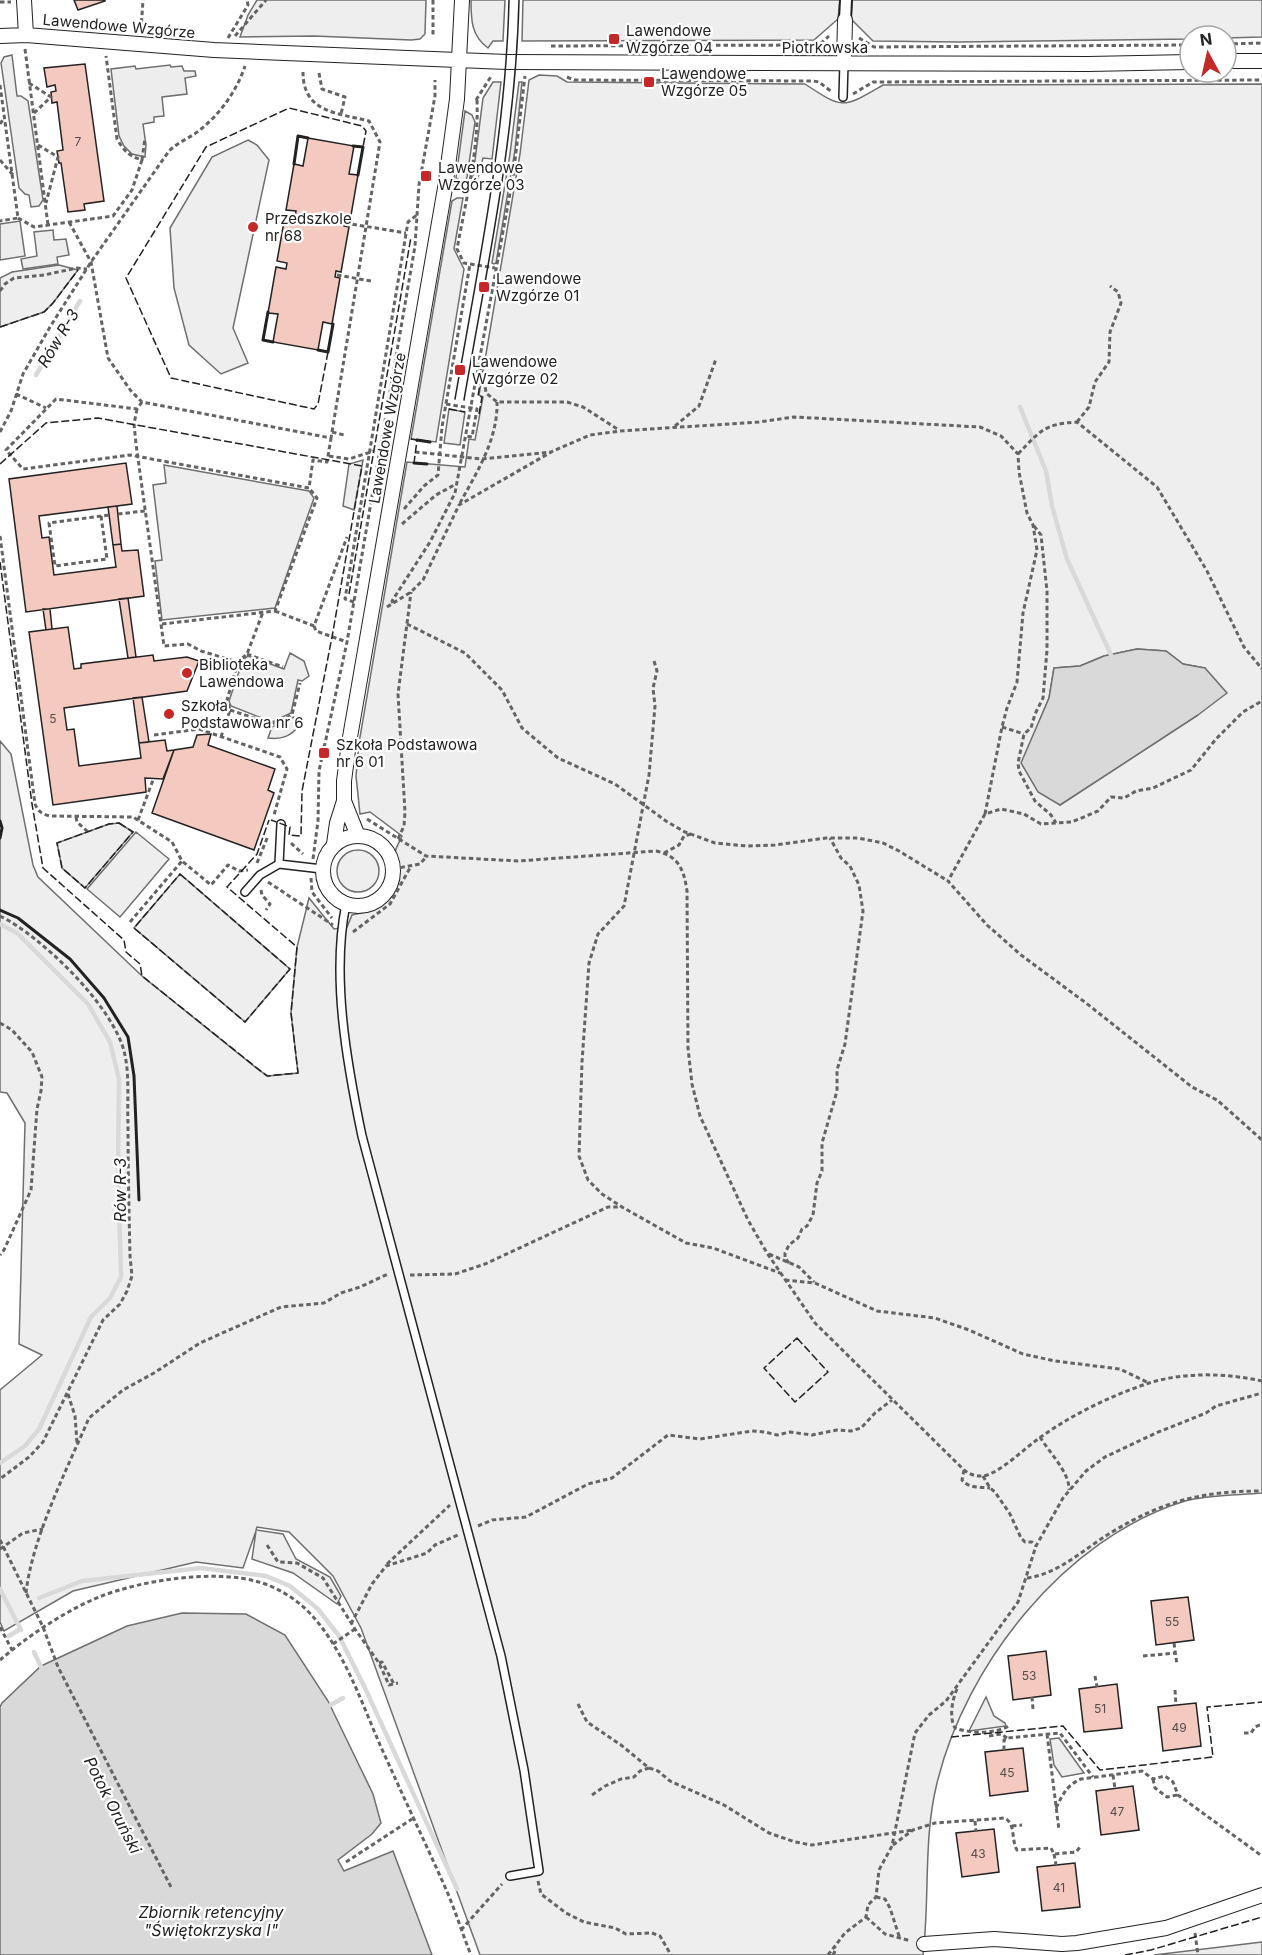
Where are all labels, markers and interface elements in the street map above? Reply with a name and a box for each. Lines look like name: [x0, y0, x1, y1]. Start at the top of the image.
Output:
street label: Lawendowe Wzgórze: [42, 10, 196, 42]
place label: Lawendowe Wzgórze 04: [626, 21, 713, 57]
north arrow: [1178, 24, 1238, 84]
text: N: [1198, 28, 1213, 50]
marker: Lawendowe Wzgórze 04: [607, 32, 621, 46]
street label: Piotrkowska: [782, 38, 868, 57]
place label: Lawendowe Wzgórze 05: [661, 64, 747, 100]
marker: Lawendowe Wzgórze 05: [642, 75, 656, 89]
house number: 7: [75, 134, 82, 149]
place label: Lawendowe Wzgórze 03: [438, 158, 524, 194]
marker: Lawendowe Wzgórze 03: [419, 169, 433, 183]
place label: Przedszkole nr 68: [265, 209, 352, 245]
marker: Przedszkole nr 68: [246, 220, 260, 234]
place label: Lawendowe Wzgórze 01: [496, 269, 581, 305]
marker: Lawendowe Wzgórze 01: [477, 280, 491, 294]
water label: Rów R-3: [33, 305, 83, 371]
street label: Lawendowe Wzgórze: [364, 351, 410, 505]
place label: Lawendowe Wzgórze 02: [472, 352, 558, 388]
marker: Lawendowe Wzgórze 02: [453, 363, 467, 377]
place label: Biblioteka Lawendowa: [199, 655, 284, 691]
marker: Biblioteka Lawendowa: [180, 666, 194, 680]
place label: Szkoła Podstawowa nr 6: [181, 696, 304, 732]
marker: Szkoła Podstawowa nr 6: [162, 707, 176, 721]
house number: 5: [49, 711, 57, 726]
place label: Szkoła Podstawowa nr 6 01: [336, 735, 478, 771]
marker: Szkoła Podstawowa nr 6 01: [317, 746, 331, 760]
water label: Rów R-3: [110, 1158, 130, 1222]
house number: 55: [1165, 1614, 1179, 1629]
house number: 53: [1022, 1668, 1036, 1683]
house number: 51: [1094, 1701, 1106, 1716]
house number: 49: [1171, 1720, 1187, 1735]
water label: Potok Oruński: [80, 1753, 146, 1858]
house number: 45: [999, 1765, 1015, 1780]
house number: 47: [1110, 1804, 1124, 1819]
house number: 43: [970, 1846, 986, 1861]
house number: 41: [1053, 1880, 1065, 1895]
water label: Zbiornik retencyjny "Świętokrzyska I": [139, 1902, 284, 1940]

